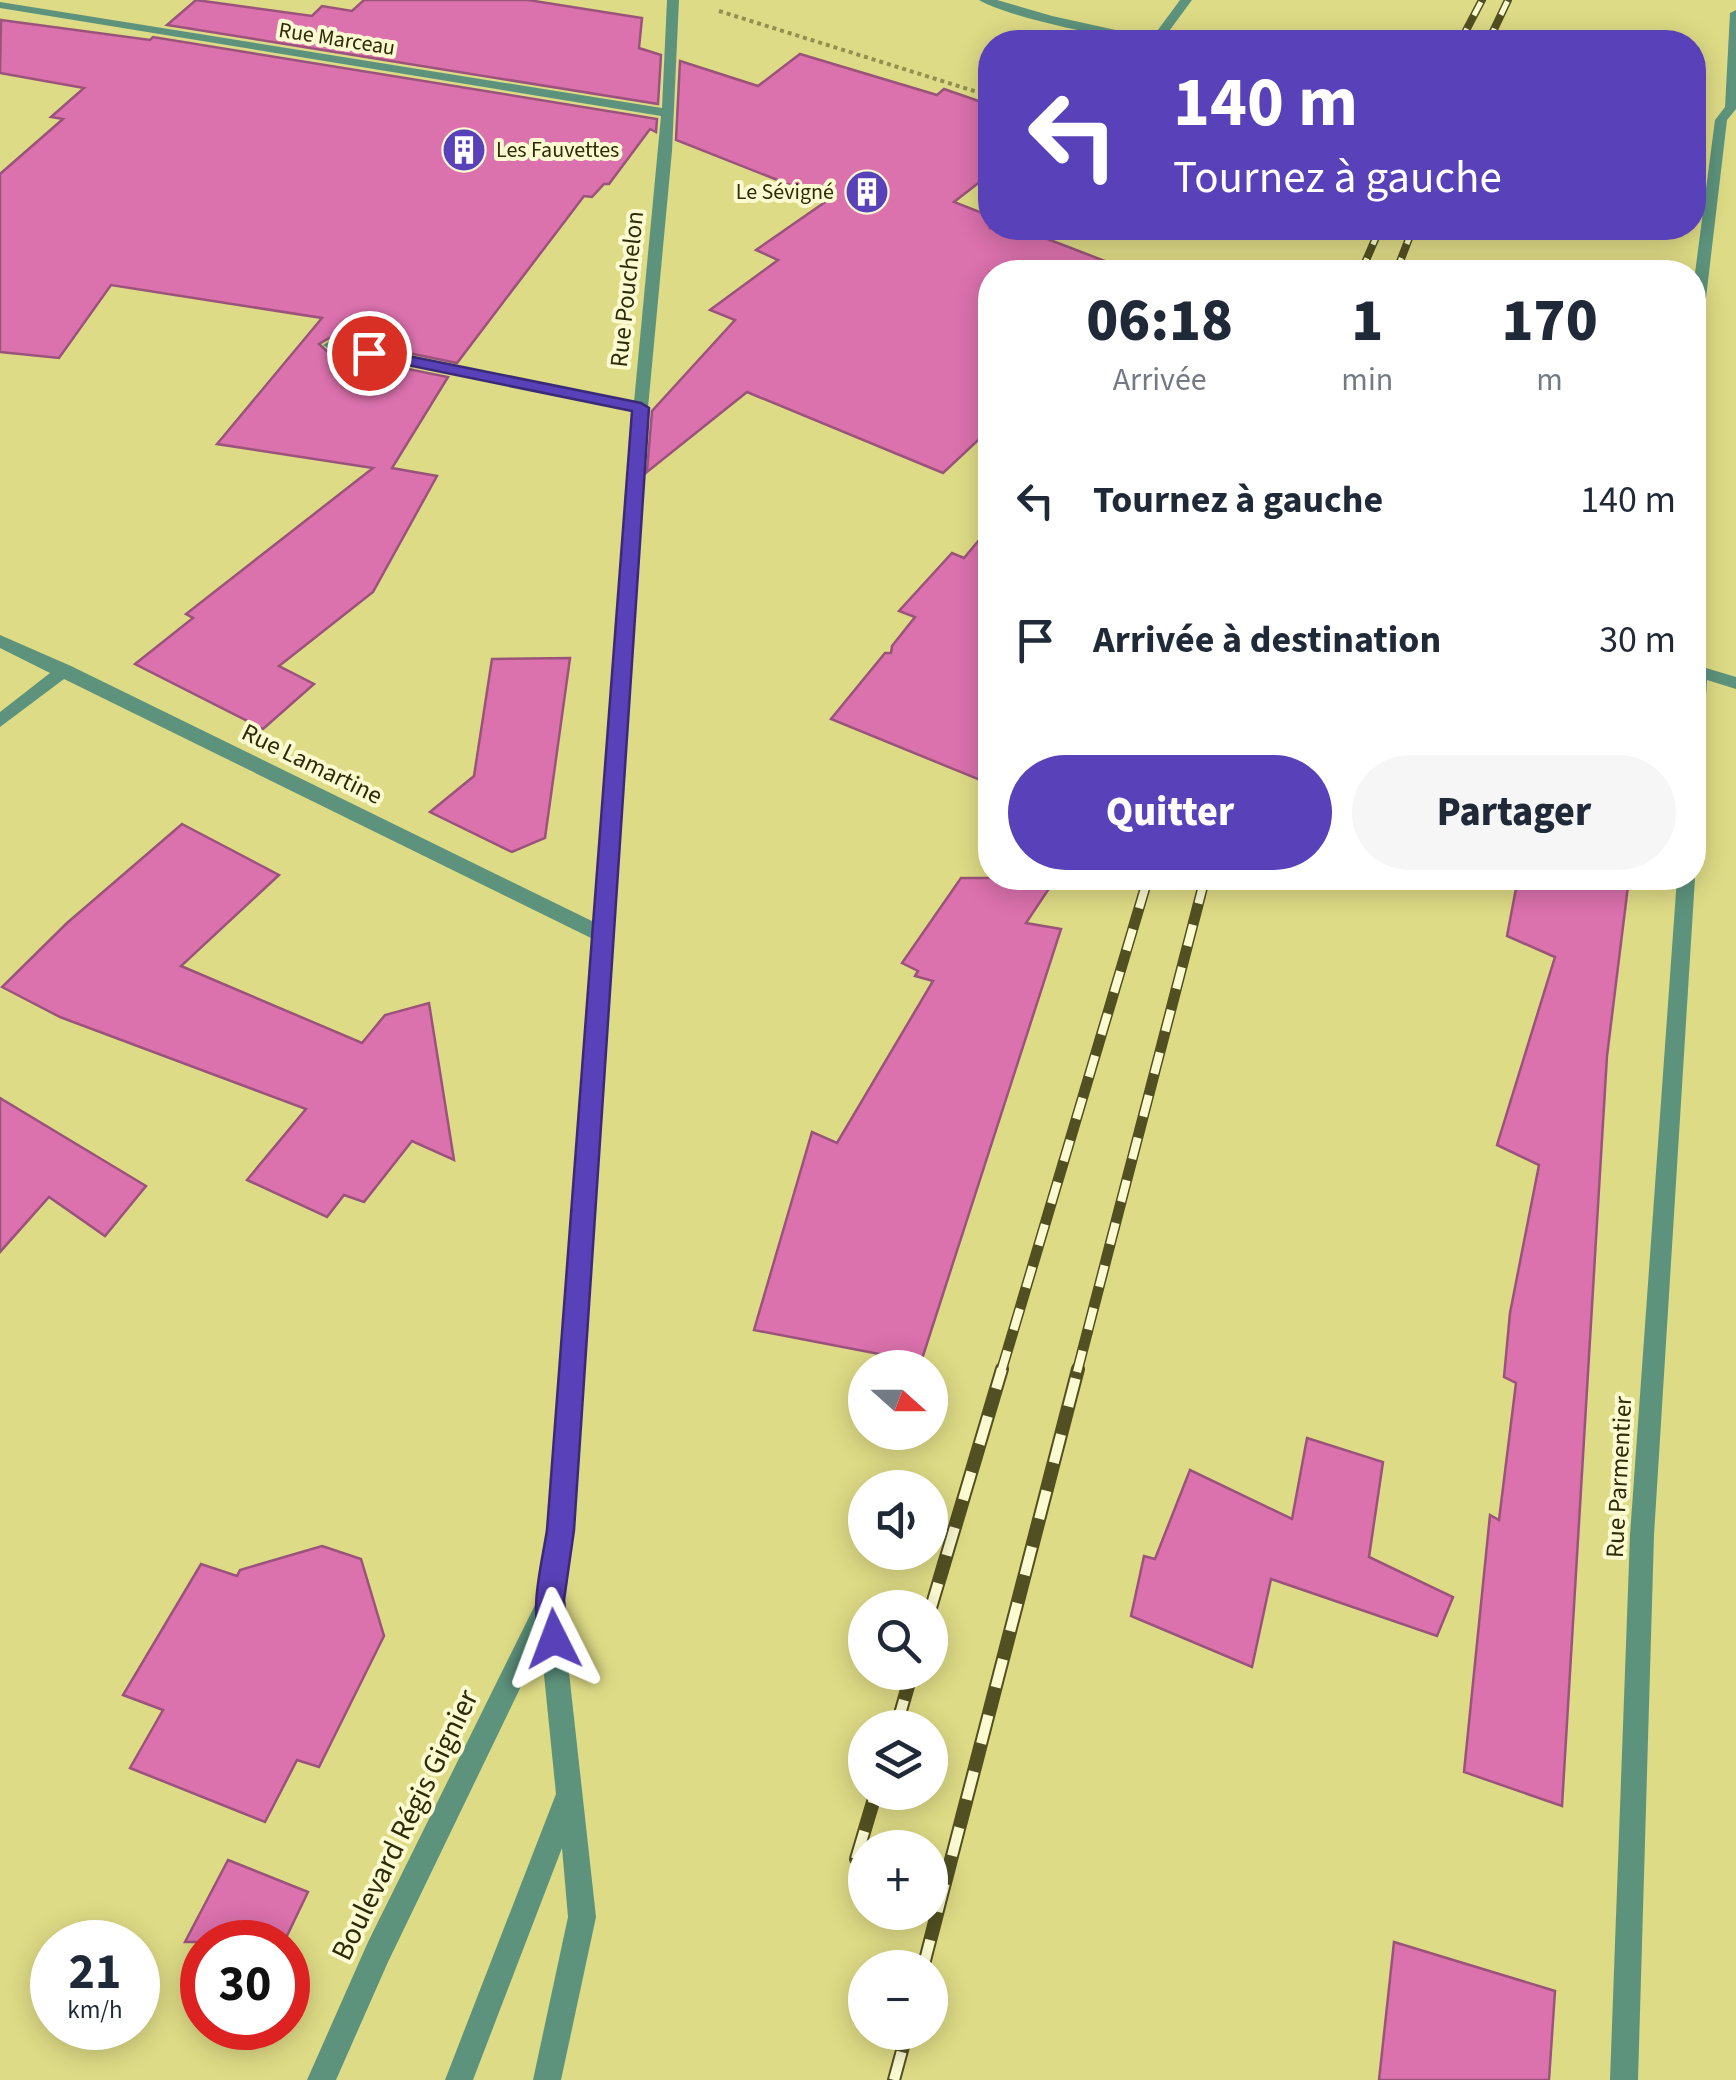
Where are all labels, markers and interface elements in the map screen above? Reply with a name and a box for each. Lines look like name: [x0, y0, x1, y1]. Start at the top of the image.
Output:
street label: Rue Marceau: [276, 14, 398, 64]
text: 140 m: [1173, 53, 1358, 153]
icon: left: [1008, 70, 1138, 200]
building icon: Les Fauvettes: [441, 127, 487, 173]
place label: Les Fauvettes: [496, 134, 619, 166]
text: Tournez à gauche: [1173, 146, 1502, 210]
building icon: Le Sévigné: [844, 169, 890, 215]
place label: Le Sévigné: [736, 176, 834, 208]
street label: Rue Pouchelon: [601, 209, 653, 369]
text: 06:18: [1086, 279, 1233, 364]
text: 1: [1351, 279, 1383, 364]
text: 170: [1502, 279, 1598, 364]
pin: [327, 311, 412, 396]
icon: arrive: [342, 326, 397, 381]
text: Arrivée: [1113, 357, 1207, 403]
text: min: [1341, 357, 1393, 403]
text: m: [1536, 357, 1563, 403]
icon: left: [1008, 473, 1063, 528]
text: Tournez à gauche: [1093, 473, 1383, 527]
text: 140 m: [1580, 473, 1676, 527]
icon: arrive: [1008, 613, 1063, 668]
text: Arrivée à destination: [1093, 613, 1441, 667]
text: 30 m: [1599, 613, 1676, 667]
street label: Rue Lamartine: [236, 714, 388, 814]
button: Quitter: [1008, 755, 1332, 870]
button: Partager: [1352, 755, 1676, 870]
north arrow: [848, 1350, 948, 1450]
map controls: [848, 1350, 948, 2050]
street label: Rue Parmentier: [1597, 1395, 1641, 1559]
button: sound: [848, 1470, 948, 1570]
position arrow: [502, 1587, 606, 1691]
button: search: [848, 1590, 948, 1690]
street label: Boulevard Régis Gignier: [321, 1682, 490, 1968]
button: layers: [848, 1710, 948, 1810]
button: +: [848, 1830, 948, 1930]
speed limit sign: 30: [180, 1920, 310, 2050]
text: 21: [69, 1937, 121, 2008]
button: −: [848, 1950, 948, 2050]
text: km/h: [67, 1992, 123, 2028]

